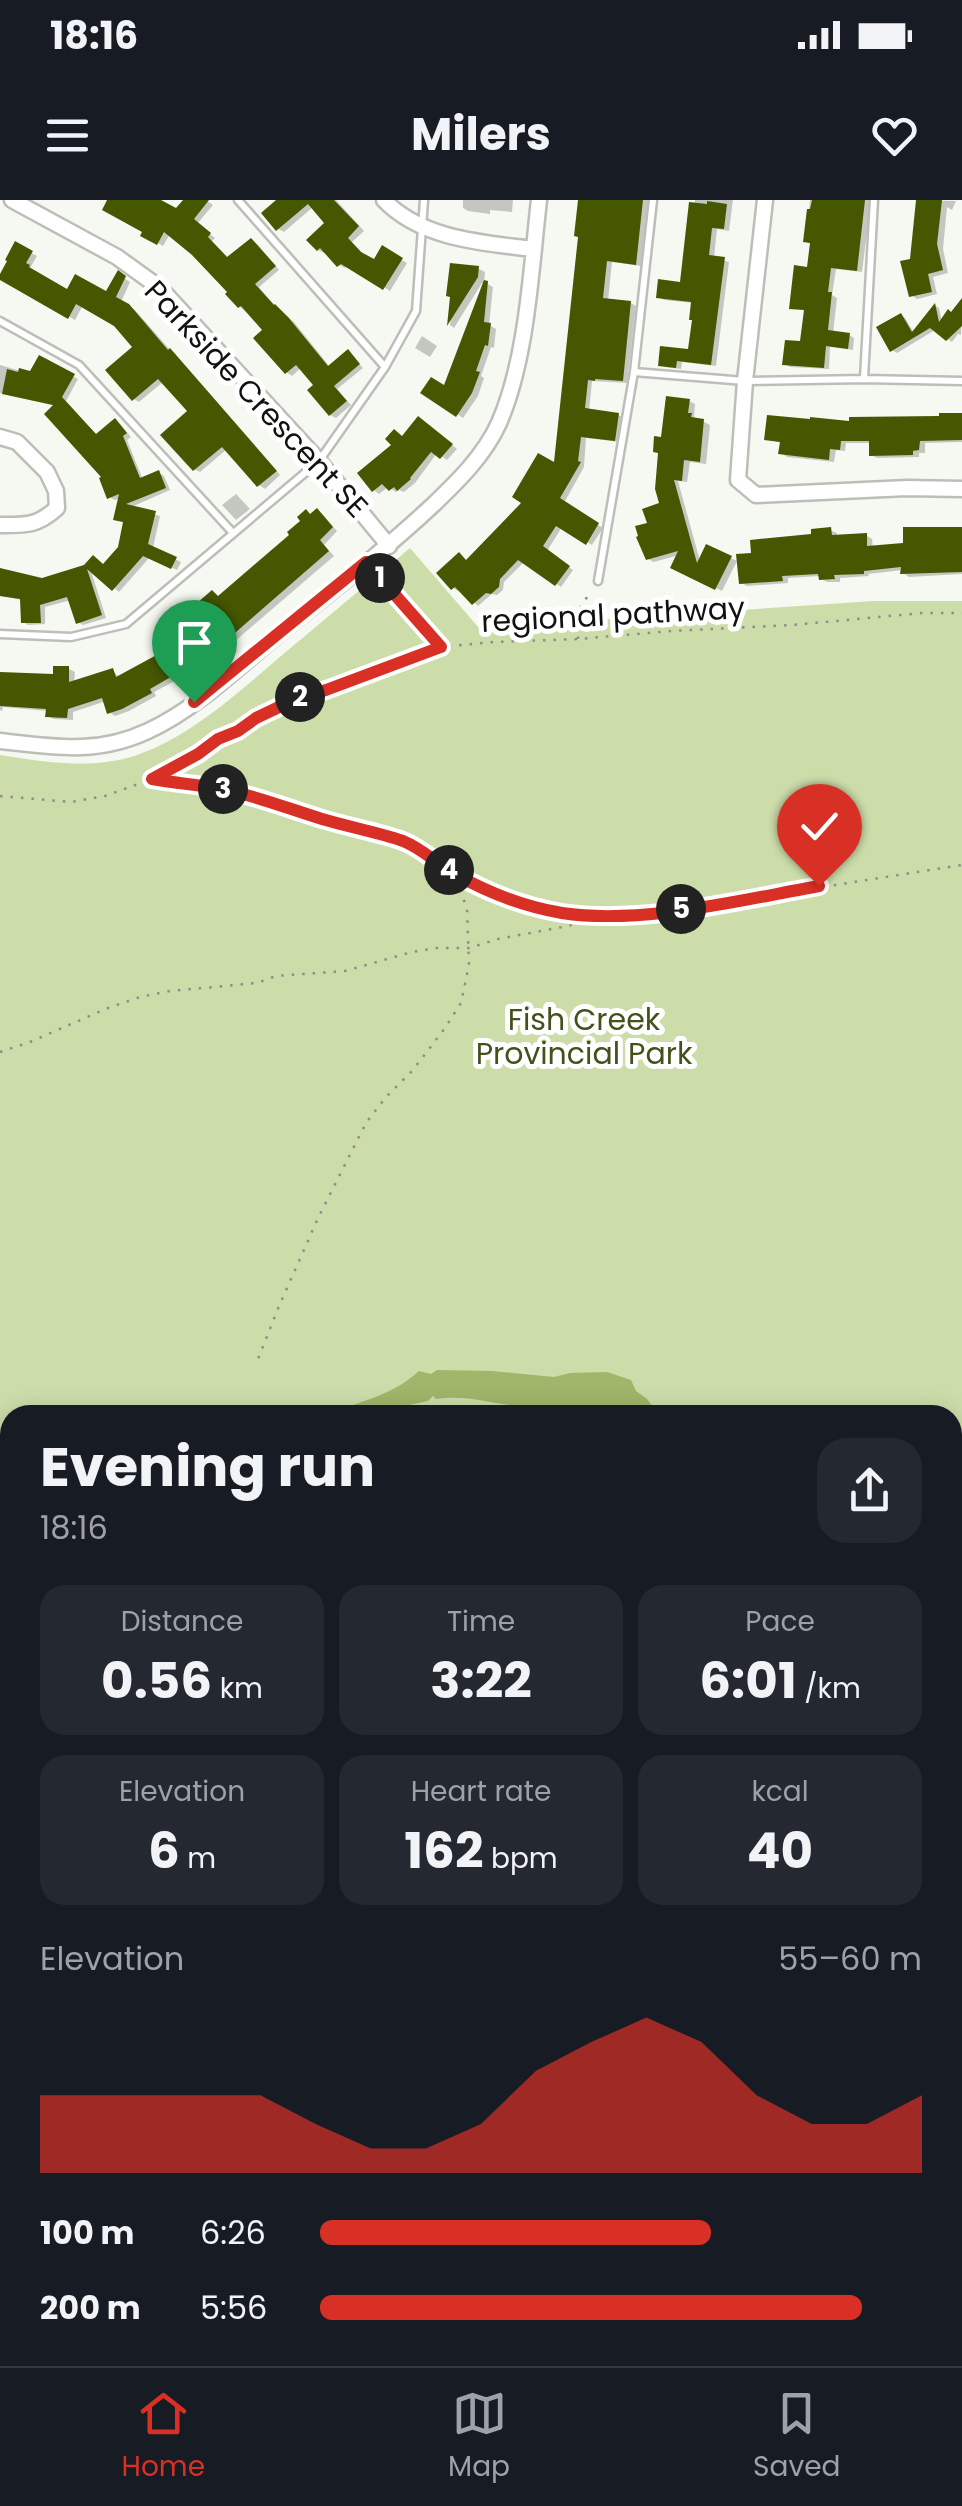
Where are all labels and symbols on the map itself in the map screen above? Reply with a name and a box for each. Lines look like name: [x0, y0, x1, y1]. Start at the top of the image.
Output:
street label: Parkside Crescent SE: [135, 270, 378, 527]
pin: 1: [355, 553, 405, 603]
street label: regional pathway: [480, 586, 746, 643]
pin: [152, 600, 237, 703]
pin: 2: [275, 672, 325, 722]
pin: 3: [198, 764, 248, 814]
pin: [777, 784, 862, 887]
pin: 4: [424, 845, 474, 895]
pin: 5: [656, 884, 706, 934]
park label: Fish Creek Provincial Park: [476, 998, 693, 1075]

